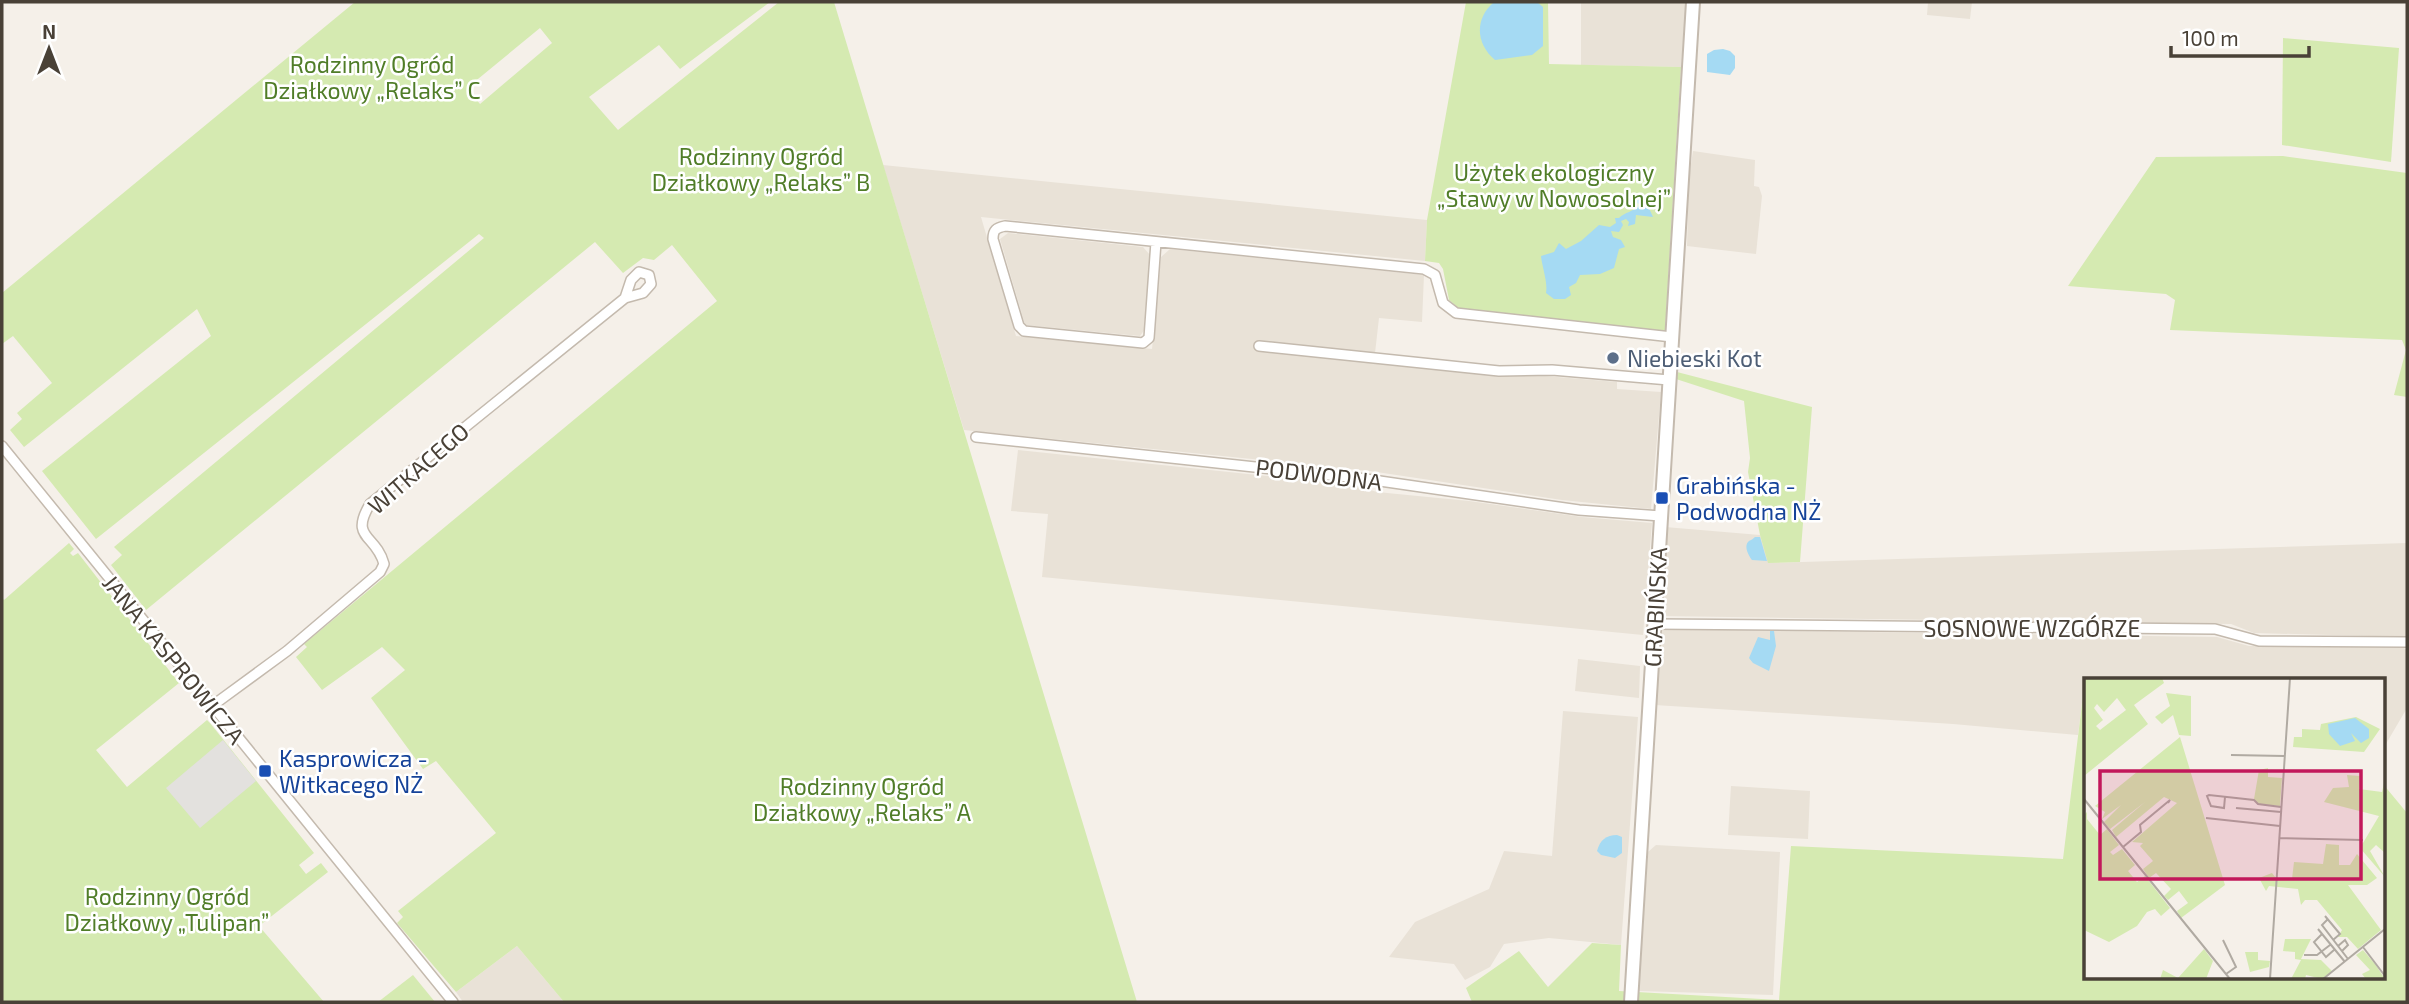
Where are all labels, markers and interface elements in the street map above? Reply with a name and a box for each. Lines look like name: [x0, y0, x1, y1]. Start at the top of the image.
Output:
north arrow: [14, 14, 84, 84]
scale bar: [2171, 14, 2309, 58]
text: N: [42, 20, 56, 43]
text: 100 m: [2182, 25, 2239, 50]
park label: Rodzinny Ogród Działkowy „Relaks” C: [263, 50, 481, 104]
park label: Rodzinny Ogród Działkowy „Relaks” B: [652, 142, 870, 196]
park label: Użytek ekologiczny „Stawy w Nowosolnej”: [1437, 158, 1671, 212]
place label: Niebieski Kot: [1627, 344, 1762, 372]
marker: Niebieski Kot: [1605, 350, 1621, 366]
street label: WITKACEGO: [362, 417, 474, 519]
street label: PODWODNA: [1254, 452, 1385, 496]
place label: Grabińska - Podwodna NŻ: [1676, 471, 1821, 525]
marker: Grabińska - Podwodna NŻ: [1654, 490, 1670, 506]
street label: GRABIŃSKA: [1638, 546, 1672, 668]
street label: JANA KASPROWICZA: [97, 569, 251, 750]
street label: SOSNOWE WZGÓRZE: [1924, 614, 2140, 642]
inset map: [2084, 678, 2384, 979]
place label: Kasprowicza - Witkacego NŻ: [279, 744, 428, 798]
marker: Kasprowicza - Witkacego NŻ: [257, 763, 273, 779]
park label: Rodzinny Ogród Działkowy „Relaks” A: [753, 772, 972, 826]
park label: Rodzinny Ogród Działkowy „Tulipan”: [65, 882, 269, 936]

